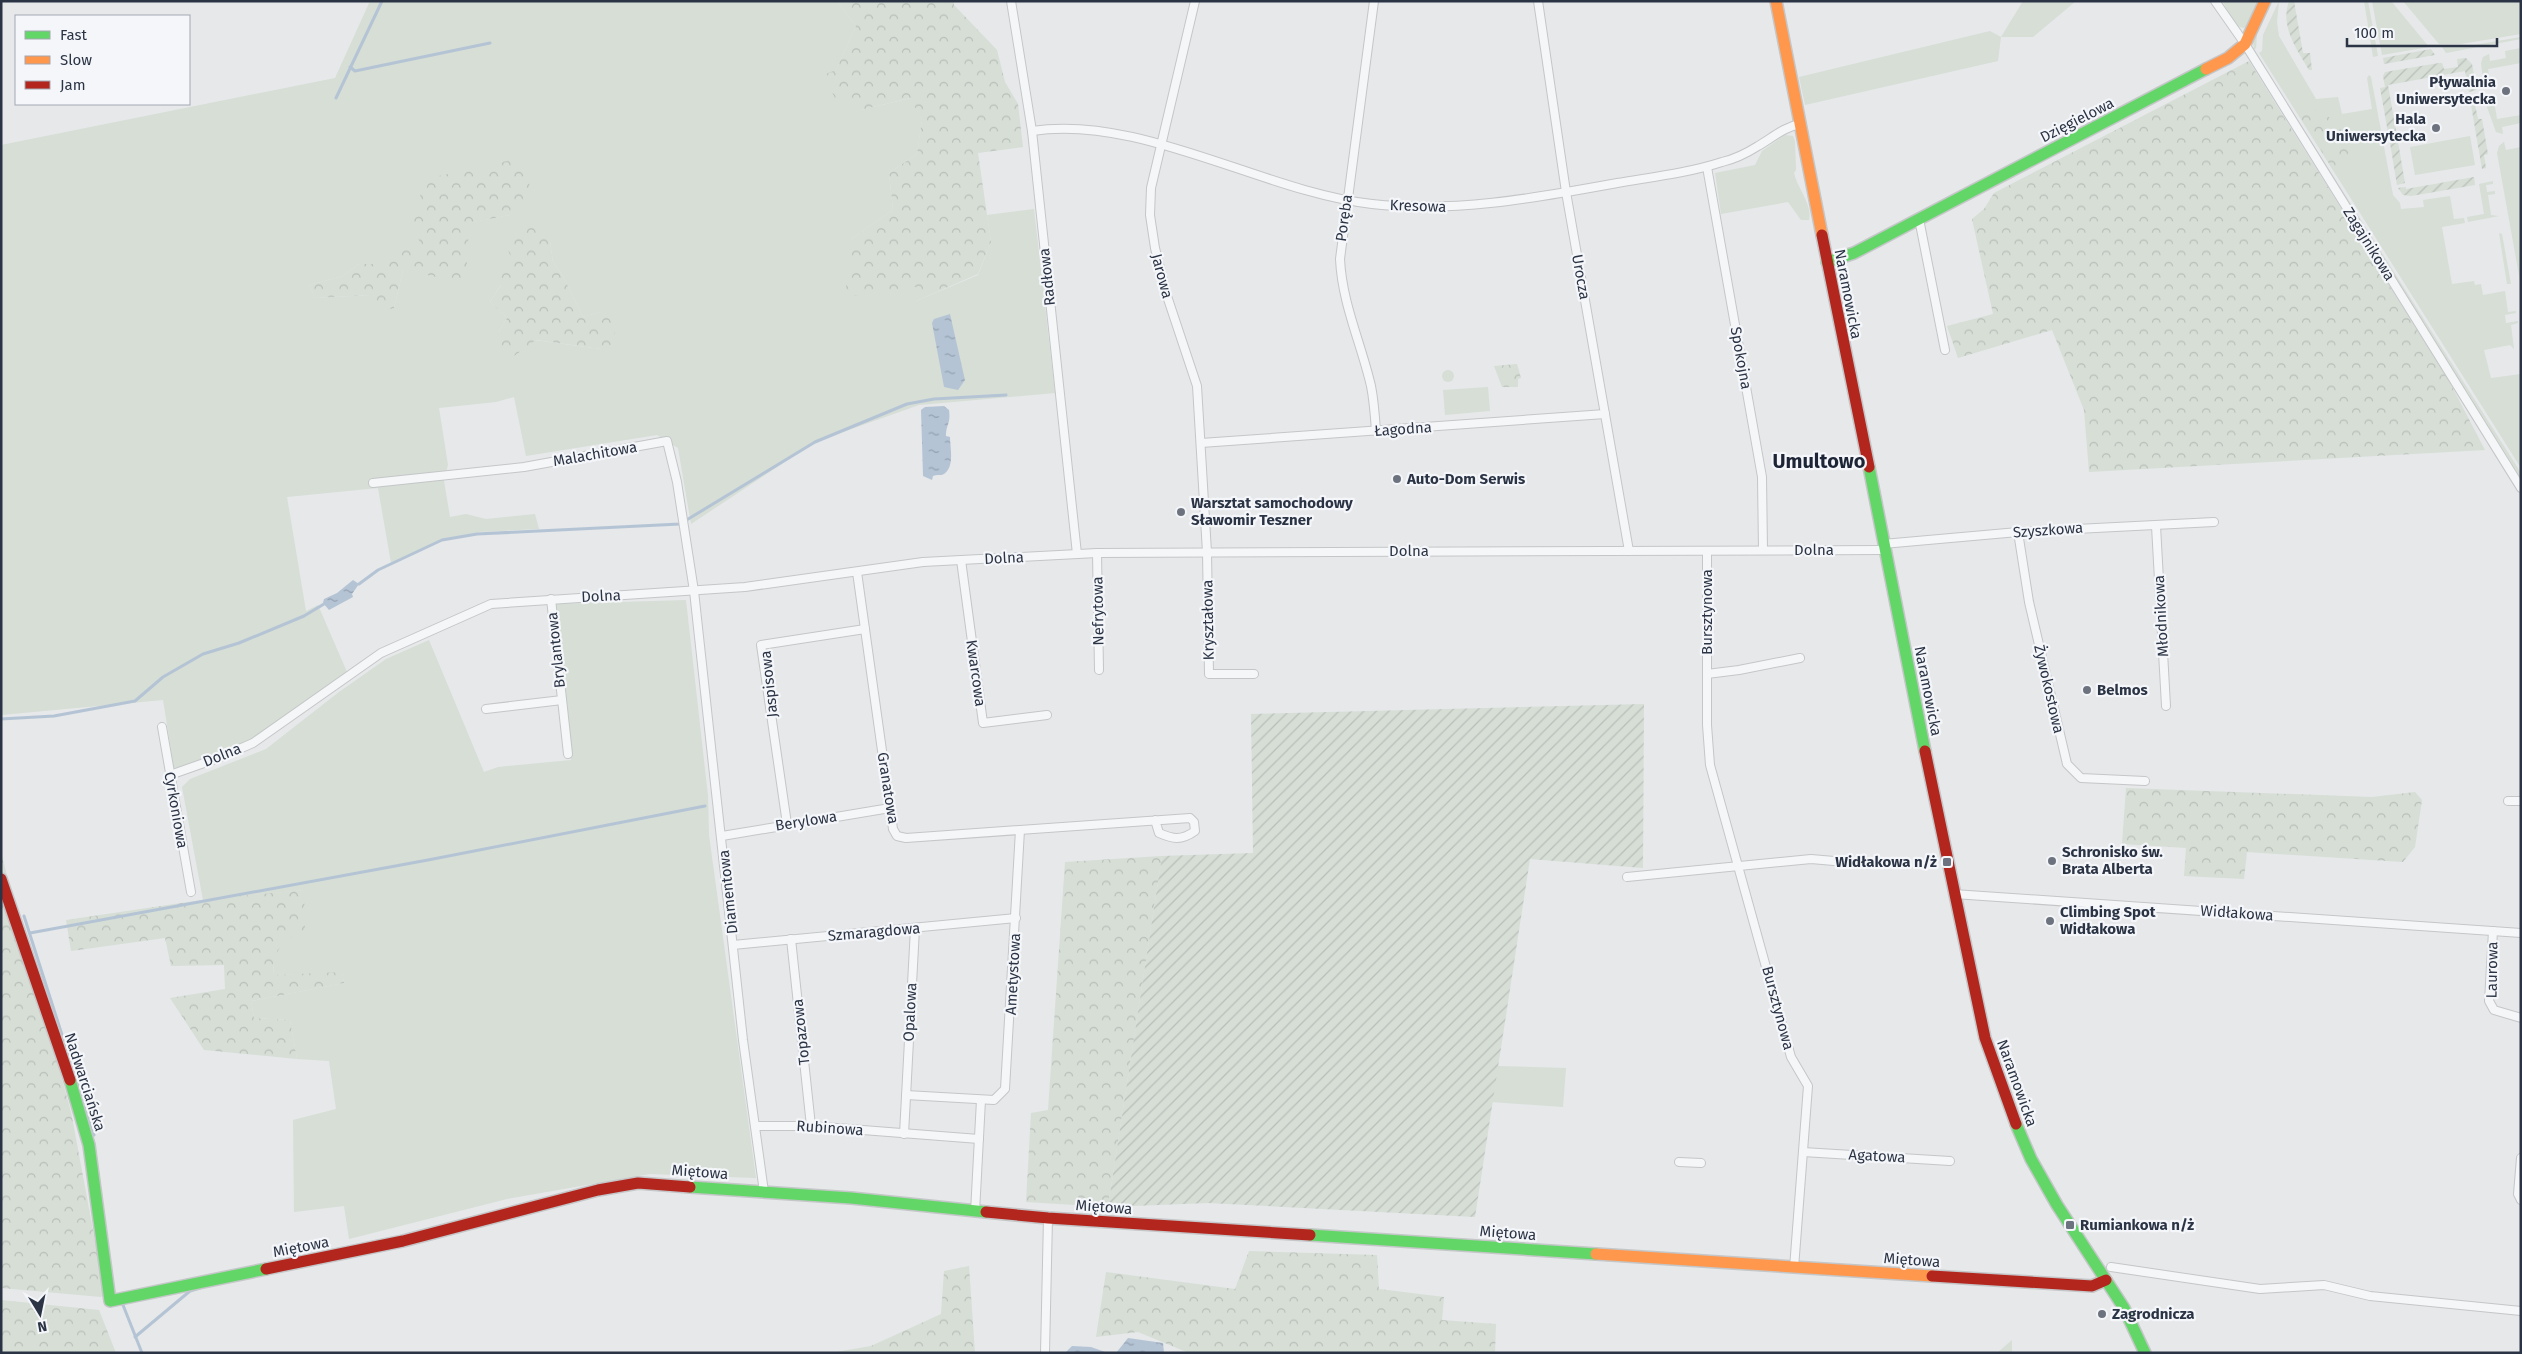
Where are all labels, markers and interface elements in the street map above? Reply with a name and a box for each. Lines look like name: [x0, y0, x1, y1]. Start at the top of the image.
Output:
legend: [15, 15, 190, 105]
scale bar: [2347, 15, 2497, 47]
text: 100 m: [2354, 24, 2394, 42]
text: Fast: [60, 26, 87, 44]
text: Slow: [60, 51, 92, 69]
place label: Pływalnia Uniwersytecka: [2396, 73, 2496, 108]
text: Jam: [60, 76, 86, 94]
marker: Pływalnia Uniwersytecka: [2500, 85, 2512, 97]
street label: Dzięgielowa: [2037, 94, 2117, 146]
place label: Hala Uniwersytecka: [2326, 110, 2426, 145]
marker: Hala Uniwersytecka: [2430, 122, 2442, 134]
street label: Poręba: [1332, 193, 1356, 243]
street label: Kresowa: [1389, 196, 1447, 216]
street label: Zagajnikowa: [2339, 204, 2399, 284]
street label: Radłowa: [1035, 247, 1059, 307]
street label: Naramowicka: [1830, 248, 1866, 340]
street label: Jarowa: [1147, 252, 1177, 300]
street label: Urocza: [1568, 253, 1594, 301]
street label: Spokojna: [1727, 325, 1755, 391]
street label: Łagodna: [1374, 418, 1432, 440]
street label: Malachitowa: [552, 438, 638, 470]
district label: Umultowo: [1773, 449, 1866, 473]
place label: Auto-Dom Serwis: [1406, 470, 1525, 488]
marker: Auto-Dom Serwis: [1391, 473, 1403, 485]
place label: Warsztat samochodowy Sławomir Teszner: [1191, 494, 1353, 529]
marker: Warsztat samochodowy Sławomir Teszner: [1175, 506, 1187, 518]
street label: Szyszkowa: [2012, 519, 2084, 541]
street label: Dolna: [1794, 541, 1834, 559]
street label: Dolna: [1389, 542, 1429, 560]
street label: Dolna: [984, 548, 1024, 568]
street label: Bursztynowa: [1698, 569, 1716, 655]
street label: Młodnikowa: [2150, 575, 2172, 657]
street label: Nefrytowa: [1088, 576, 1108, 646]
street label: Kryształowa: [1198, 579, 1218, 661]
street label: Dolna: [581, 586, 621, 606]
street label: Brylantowa: [543, 611, 569, 689]
street label: Kwarcowa: [962, 638, 990, 708]
street label: Żywokostowa: [2030, 643, 2068, 735]
street label: Naramowicka: [1910, 645, 1946, 737]
street label: Jaspisowa: [757, 650, 781, 718]
place label: Belmos: [2097, 681, 2148, 699]
marker: Belmos: [2081, 684, 2093, 696]
street label: Dolna: [200, 739, 244, 771]
street label: Granatowa: [873, 751, 903, 825]
street label: Cyrkoniowa: [160, 770, 192, 850]
street label: Berylowa: [774, 807, 838, 835]
place label: Schronisko św. Brata Alberta: [2062, 843, 2163, 878]
street label: Diamentowa: [715, 849, 741, 935]
place label: Widłakowa n/ż: [1835, 853, 1937, 871]
marker: Schronisko św. Brata Alberta: [2046, 855, 2058, 867]
marker: Widłakowa n/ż: [1941, 856, 1953, 868]
street label: Widłakowa: [2200, 901, 2274, 925]
place label: Climbing Spot Widłakowa: [2060, 903, 2156, 938]
marker: Climbing Spot Widłakowa: [2044, 915, 2056, 927]
street label: Szmaragdowa: [827, 919, 921, 945]
street label: Ametystowa: [1002, 933, 1024, 1015]
street label: Laurowa: [2483, 941, 2501, 999]
street label: Bursztynowa: [1758, 964, 1798, 1052]
street label: Opalowa: [899, 982, 921, 1042]
street label: Topazowa: [789, 998, 813, 1066]
street label: Nadwarciańska: [61, 1031, 109, 1133]
street label: Naramowicka: [1993, 1037, 2041, 1129]
street label: Rubinowa: [796, 1117, 864, 1139]
street label: Agatowa: [1848, 1146, 1906, 1166]
street label: Miętowa: [671, 1161, 729, 1183]
street label: Miętowa: [1075, 1196, 1133, 1218]
place label: Rumiankowa n/ż: [2080, 1216, 2194, 1234]
marker: Rumiankowa n/ż: [2064, 1219, 2076, 1231]
street label: Miętowa: [1479, 1222, 1537, 1244]
street label: Miętowa: [271, 1233, 331, 1261]
street label: Miętowa: [1883, 1249, 1941, 1271]
north arrow: [15, 1289, 65, 1339]
place label: Zagrodnicza: [2112, 1305, 2195, 1323]
marker: Zagrodnicza: [2096, 1308, 2108, 1320]
text: N: [36, 1317, 48, 1335]

